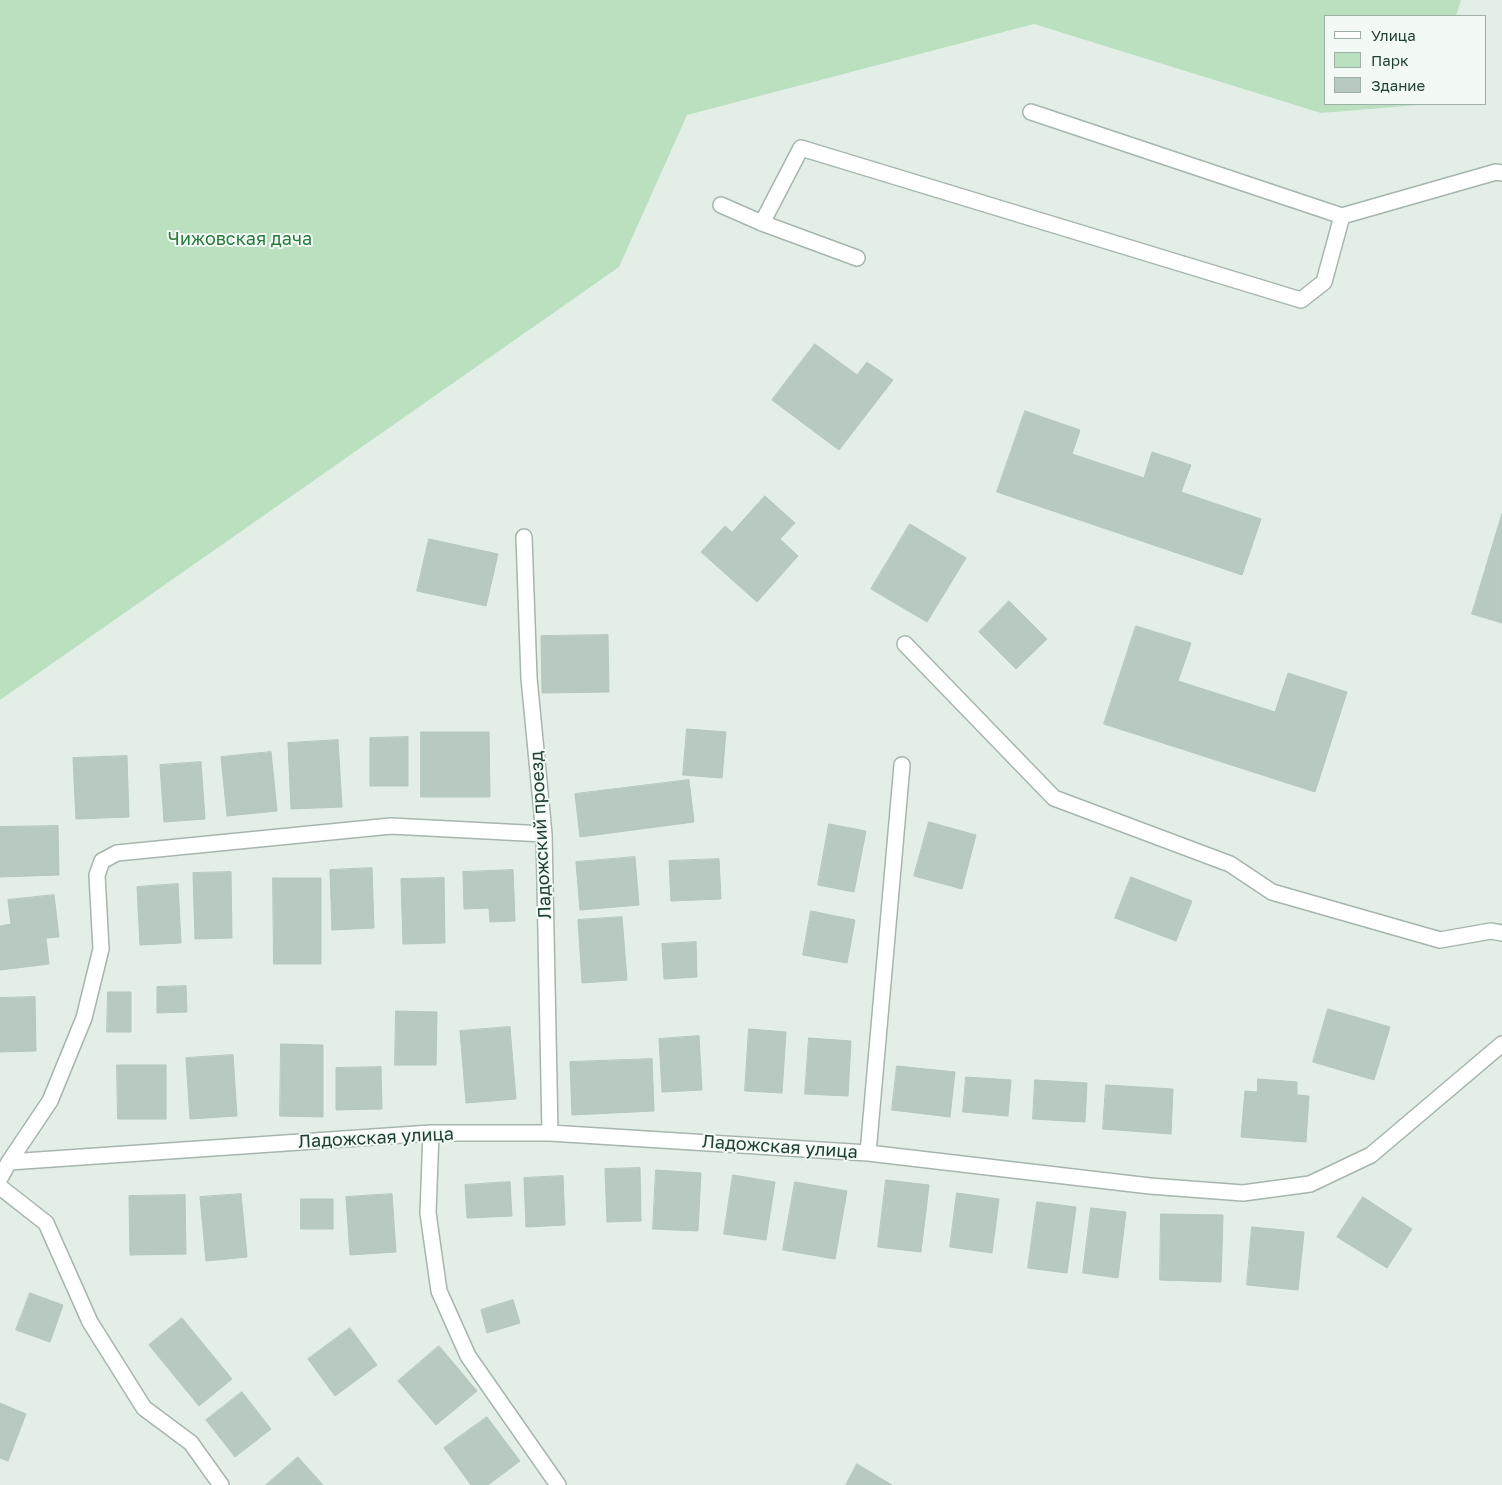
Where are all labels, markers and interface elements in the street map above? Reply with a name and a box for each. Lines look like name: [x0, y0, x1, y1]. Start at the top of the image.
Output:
legend: [1324, 15, 1487, 105]
text: Улица: [1371, 26, 1416, 44]
text: Парк: [1371, 51, 1409, 69]
text: Здание: [1371, 76, 1425, 94]
park label: Чижовская дача: [168, 228, 312, 250]
street label: Ладожский проезд: [526, 750, 556, 920]
street label: Ладожская улица: [298, 1123, 454, 1153]
street label: Ладожская улица: [701, 1131, 859, 1163]

